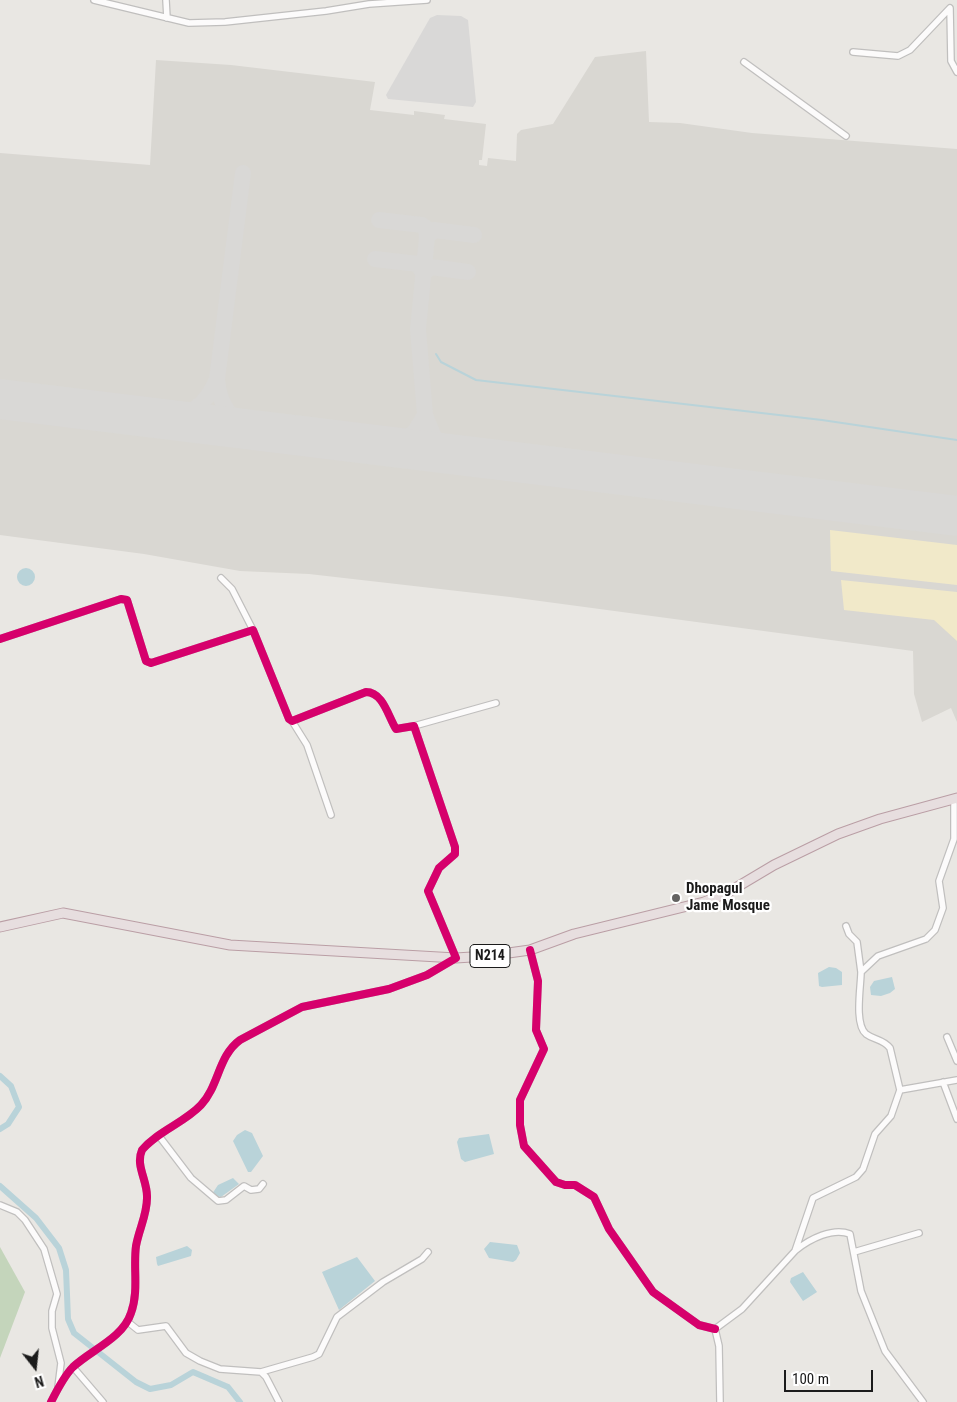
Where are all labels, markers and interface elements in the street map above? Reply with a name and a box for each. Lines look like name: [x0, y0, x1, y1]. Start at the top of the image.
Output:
place label: Dhopagul Jame Mosque: [686, 880, 770, 915]
marker: Dhopagul Jame Mosque: [670, 892, 682, 904]
road number: N214: [470, 944, 510, 968]
north arrow: [10, 1342, 60, 1392]
scale bar: [787, 1360, 876, 1392]
text: 100 m: [792, 1370, 829, 1388]
text: N: [33, 1373, 45, 1390]

